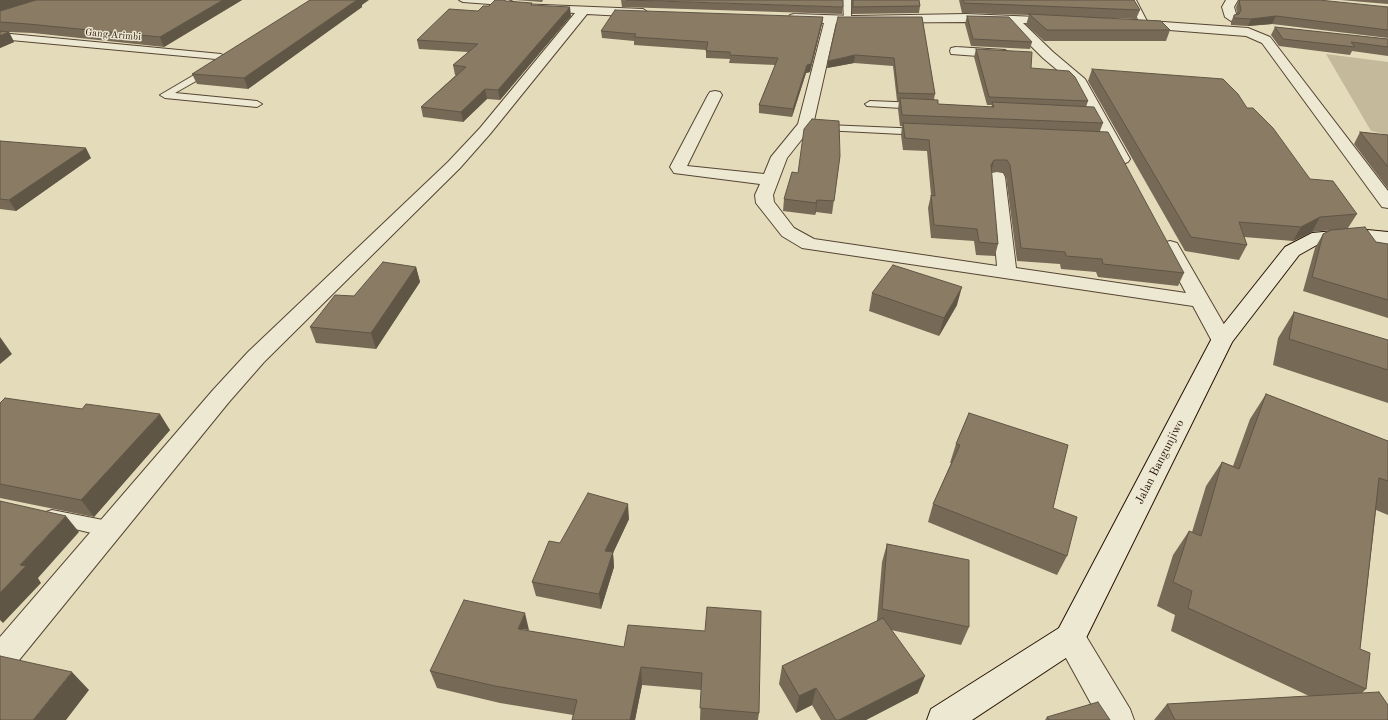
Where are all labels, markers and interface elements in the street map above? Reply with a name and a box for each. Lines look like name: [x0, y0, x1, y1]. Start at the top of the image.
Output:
street label: Gang Arimbi: [85, 27, 141, 43]
street label: Jalan Bangunjiwo: [1132, 417, 1188, 507]

